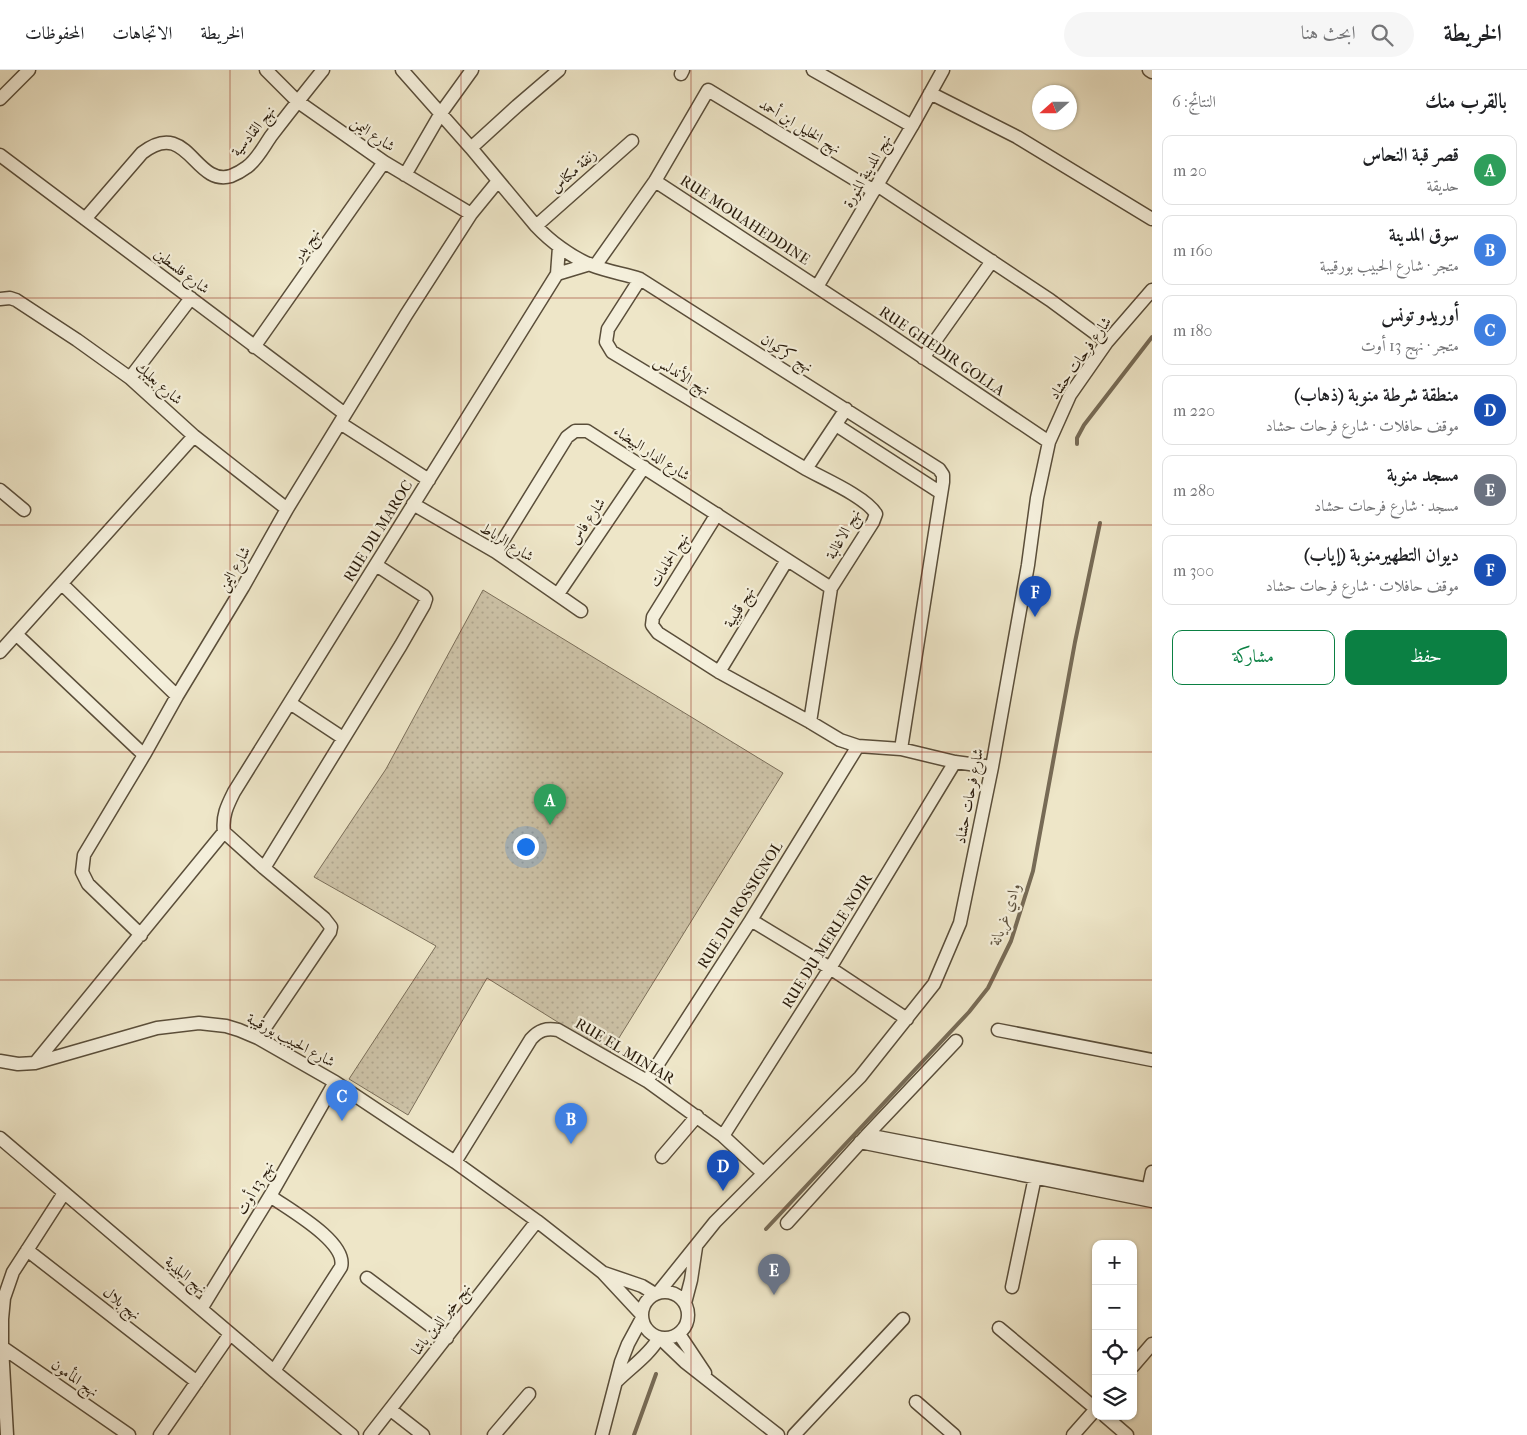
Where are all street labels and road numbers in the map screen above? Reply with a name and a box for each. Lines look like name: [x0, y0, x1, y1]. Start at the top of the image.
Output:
street label: نهج الخليل ابن أحمد: [753, 93, 845, 162]
street label: نهج القادسية: [227, 102, 283, 163]
street label: شارع اليمن: [345, 113, 398, 159]
street label: نهج المدينة المنورة: [839, 131, 899, 213]
street label: زنقة مكناس: [546, 145, 600, 197]
street label: RUE MOUAHEDDINE: [677, 171, 813, 269]
street label: نهج بدر: [287, 225, 328, 270]
street label: شارع فلسطين: [148, 244, 213, 301]
street label: RUE GHEDIR GOLLA: [876, 302, 1008, 400]
street label: شارع فرحات حشاد: [1045, 313, 1118, 405]
street label: نهج كركوان: [755, 330, 816, 380]
street label: نهج الأندلس: [648, 350, 714, 403]
street label: شارع بعلبك: [129, 358, 186, 411]
street label: شارع الدار البيضاء: [608, 422, 694, 488]
street label: RUE DU MAROC: [340, 477, 416, 585]
street label: شارع فاس: [565, 494, 612, 550]
street label: نهج الاغالبة: [822, 506, 869, 565]
street label: شارع الرباط: [475, 519, 537, 569]
street label: نهج الحمامات: [645, 530, 697, 593]
street label: شارع اليمن: [214, 543, 258, 597]
street label: نهج قليبية: [720, 583, 763, 633]
street label: شارع فرحات حشاد: [951, 747, 991, 846]
street label: RUE DU ROSSIGNOL: [694, 838, 786, 972]
street label: RUE DU MERLE NOIR: [778, 869, 876, 1012]
street label: شارع الحبيب بورقيبة: [242, 1009, 338, 1074]
street label: RUE EL MINIAR: [572, 1014, 679, 1088]
street label: نهج 13 أوت: [231, 1157, 282, 1221]
street label: نهج البلدية: [158, 1252, 211, 1301]
street label: نهج خير الدين باشا: [407, 1280, 479, 1362]
street label: نهج بلال: [96, 1283, 144, 1327]
street label: نهج المأمون: [45, 1354, 103, 1405]

